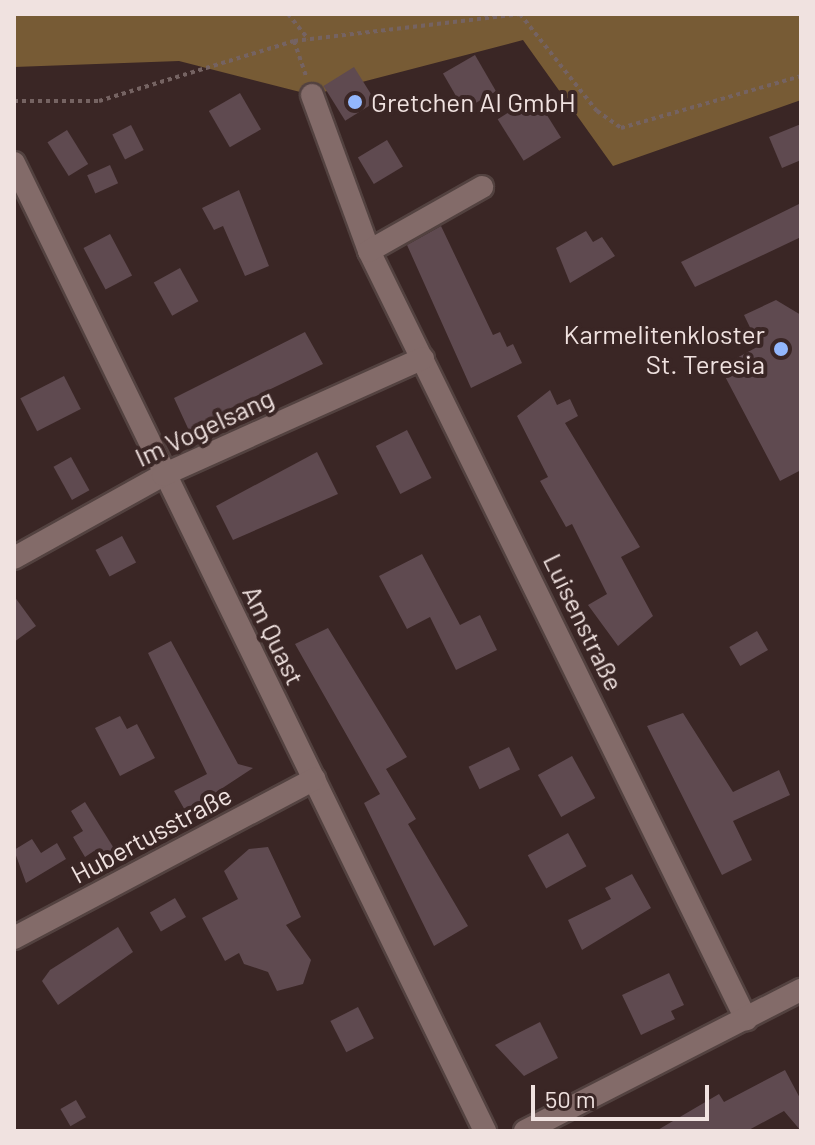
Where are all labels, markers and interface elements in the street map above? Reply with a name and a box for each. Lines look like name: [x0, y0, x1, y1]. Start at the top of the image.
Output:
place label: Gretchen AI GmbH: [371, 86, 576, 118]
marker: Gretchen AI GmbH: [346, 93, 364, 111]
place label: Karmelitenkloster St. Teresia: [564, 318, 765, 380]
marker: Karmelitenkloster St. Teresia: [772, 340, 790, 358]
street label: Im Vogelsang: [130, 381, 278, 473]
street label: Luisenstraße: [537, 548, 631, 696]
street label: Am Quast: [237, 580, 311, 690]
street label: Hubertusstraße: [65, 779, 237, 889]
scale bar: [535, 1069, 713, 1119]
text: 50 m: [545, 1084, 596, 1113]

